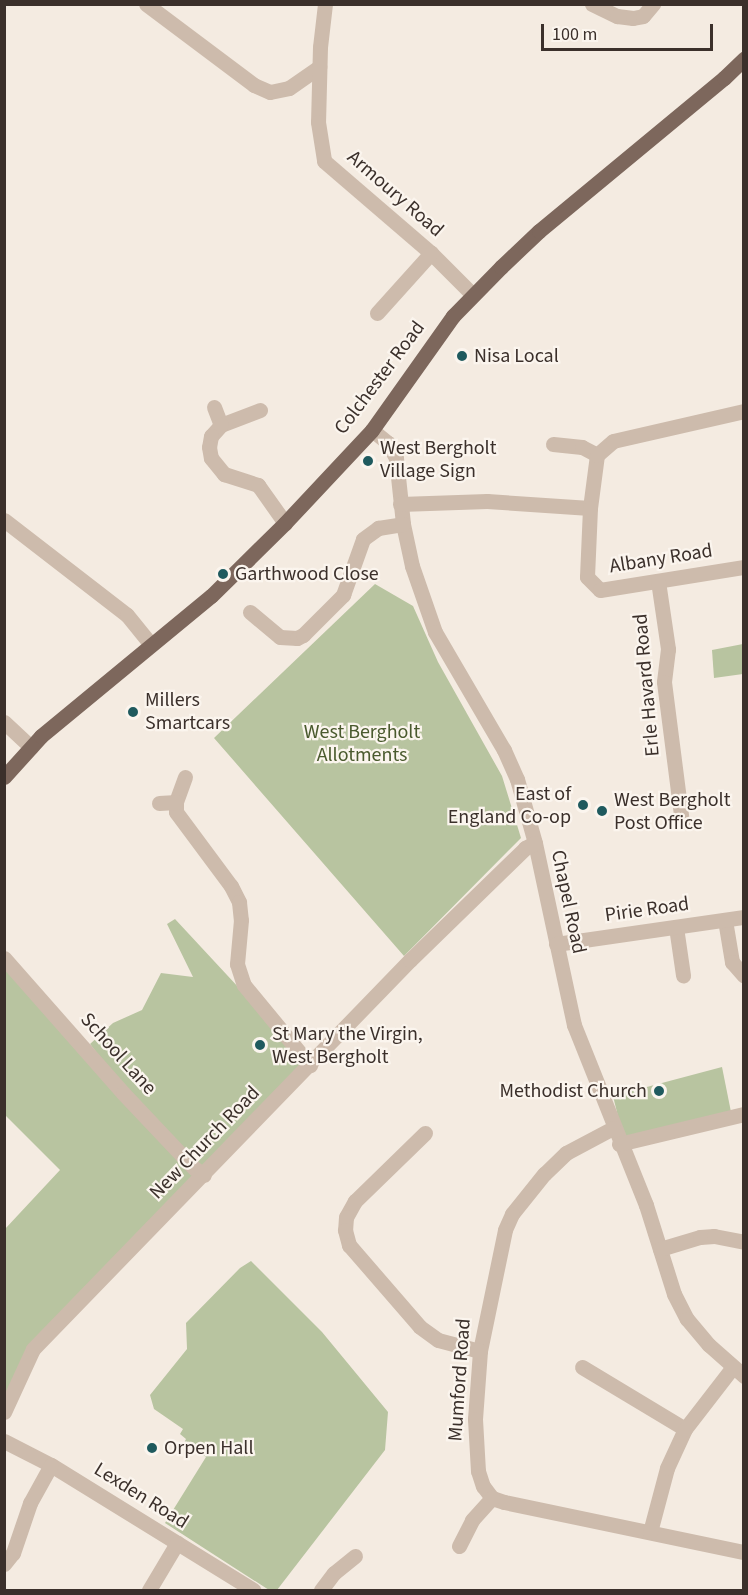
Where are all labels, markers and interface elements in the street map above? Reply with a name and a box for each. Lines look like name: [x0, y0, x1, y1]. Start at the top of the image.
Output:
scale bar: [544, 12, 716, 50]
text: 100 m: [552, 22, 597, 47]
street label: Armoury Road: [342, 146, 448, 242]
street label: Colchester Road: [330, 317, 430, 439]
place label: Nisa Local: [474, 344, 559, 368]
marker: Nisa Local: [455, 349, 469, 363]
place label: West Bergholt Village Sign: [380, 437, 496, 484]
marker: West Bergholt Village Sign: [361, 454, 375, 468]
street label: Albany Road: [608, 539, 714, 579]
place label: Garthwood Close: [235, 562, 379, 586]
marker: Garthwood Close: [216, 567, 230, 581]
street label: Erle Havard Road: [629, 613, 665, 757]
place label: Millers Smartcars: [145, 688, 230, 735]
marker: Millers Smartcars: [126, 705, 140, 719]
park label: West Bergholt Allotments: [304, 721, 420, 768]
place label: East of England Co-op: [448, 782, 571, 829]
place label: West Bergholt Post Office: [614, 788, 730, 835]
marker: East of England Co-op: [576, 798, 590, 812]
marker: West Bergholt Post Office: [595, 804, 609, 818]
street label: Chapel Road: [545, 848, 591, 956]
street label: Pirie Road: [603, 892, 691, 928]
street label: School Lane: [75, 1008, 161, 1100]
place label: St Mary the Virgin, West Bergholt: [272, 1022, 423, 1069]
marker: St Mary the Virgin, West Bergholt: [253, 1038, 267, 1052]
place label: Methodist Church: [500, 1079, 647, 1103]
street label: New Church Road: [145, 1081, 265, 1205]
marker: Methodist Church: [652, 1084, 666, 1098]
street label: Mumford Road: [444, 1318, 476, 1442]
place label: Orpen Hall: [164, 1436, 253, 1460]
marker: Orpen Hall: [145, 1441, 159, 1455]
street label: Lexden Road: [89, 1458, 193, 1534]

